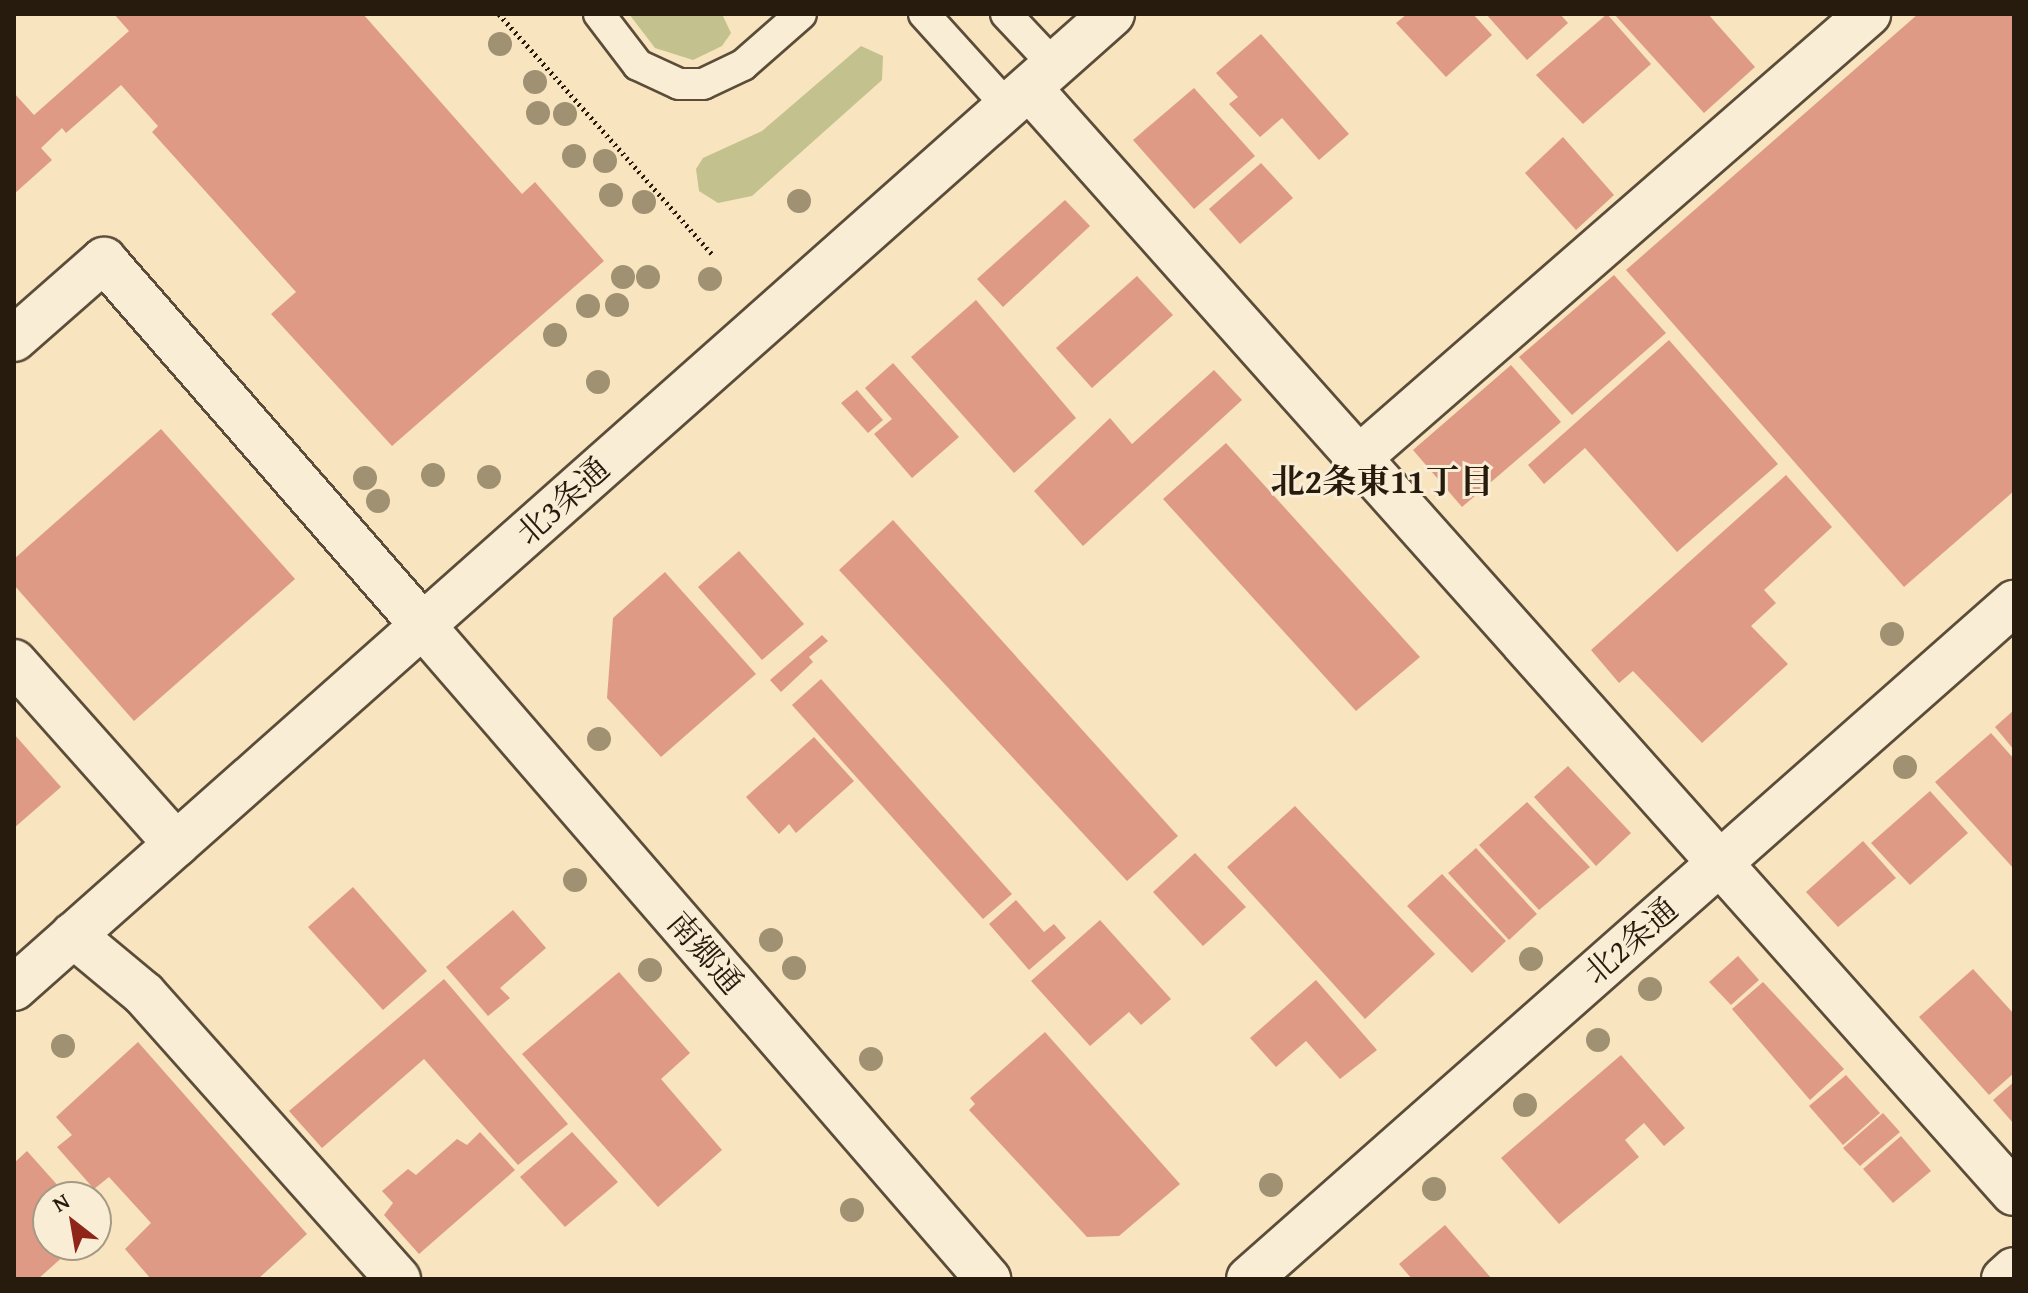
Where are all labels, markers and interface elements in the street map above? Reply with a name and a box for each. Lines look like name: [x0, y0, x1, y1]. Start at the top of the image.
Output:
street label: 北3条通: [509, 449, 617, 553]
district label: 北2条東11丁目: [1271, 461, 1493, 501]
street label: 北2条通: [1576, 890, 1686, 992]
street label: 南郷通: [659, 904, 751, 1002]
north arrow: [32, 1181, 112, 1261]
text: N: [46, 1185, 75, 1220]

